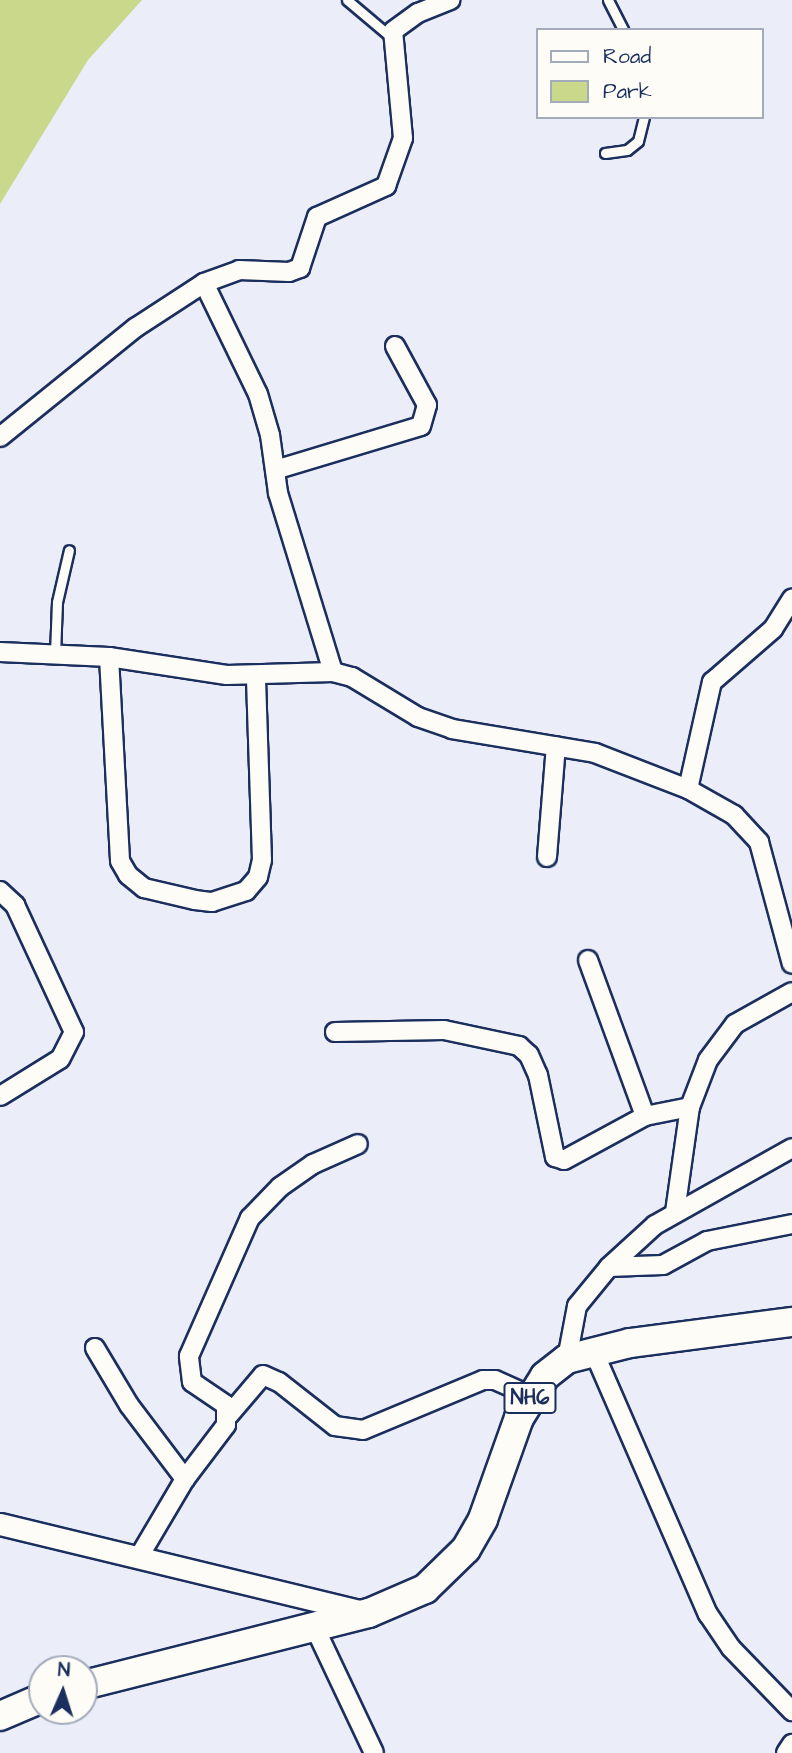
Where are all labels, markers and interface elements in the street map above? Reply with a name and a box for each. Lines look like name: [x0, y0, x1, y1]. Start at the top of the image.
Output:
legend: [536, 28, 764, 119]
text: Road: [603, 42, 651, 71]
text: Park: [603, 77, 652, 106]
road number: NH6: [502, 1380, 558, 1416]
north arrow: [28, 1655, 98, 1725]
text: N: [57, 1657, 71, 1684]

